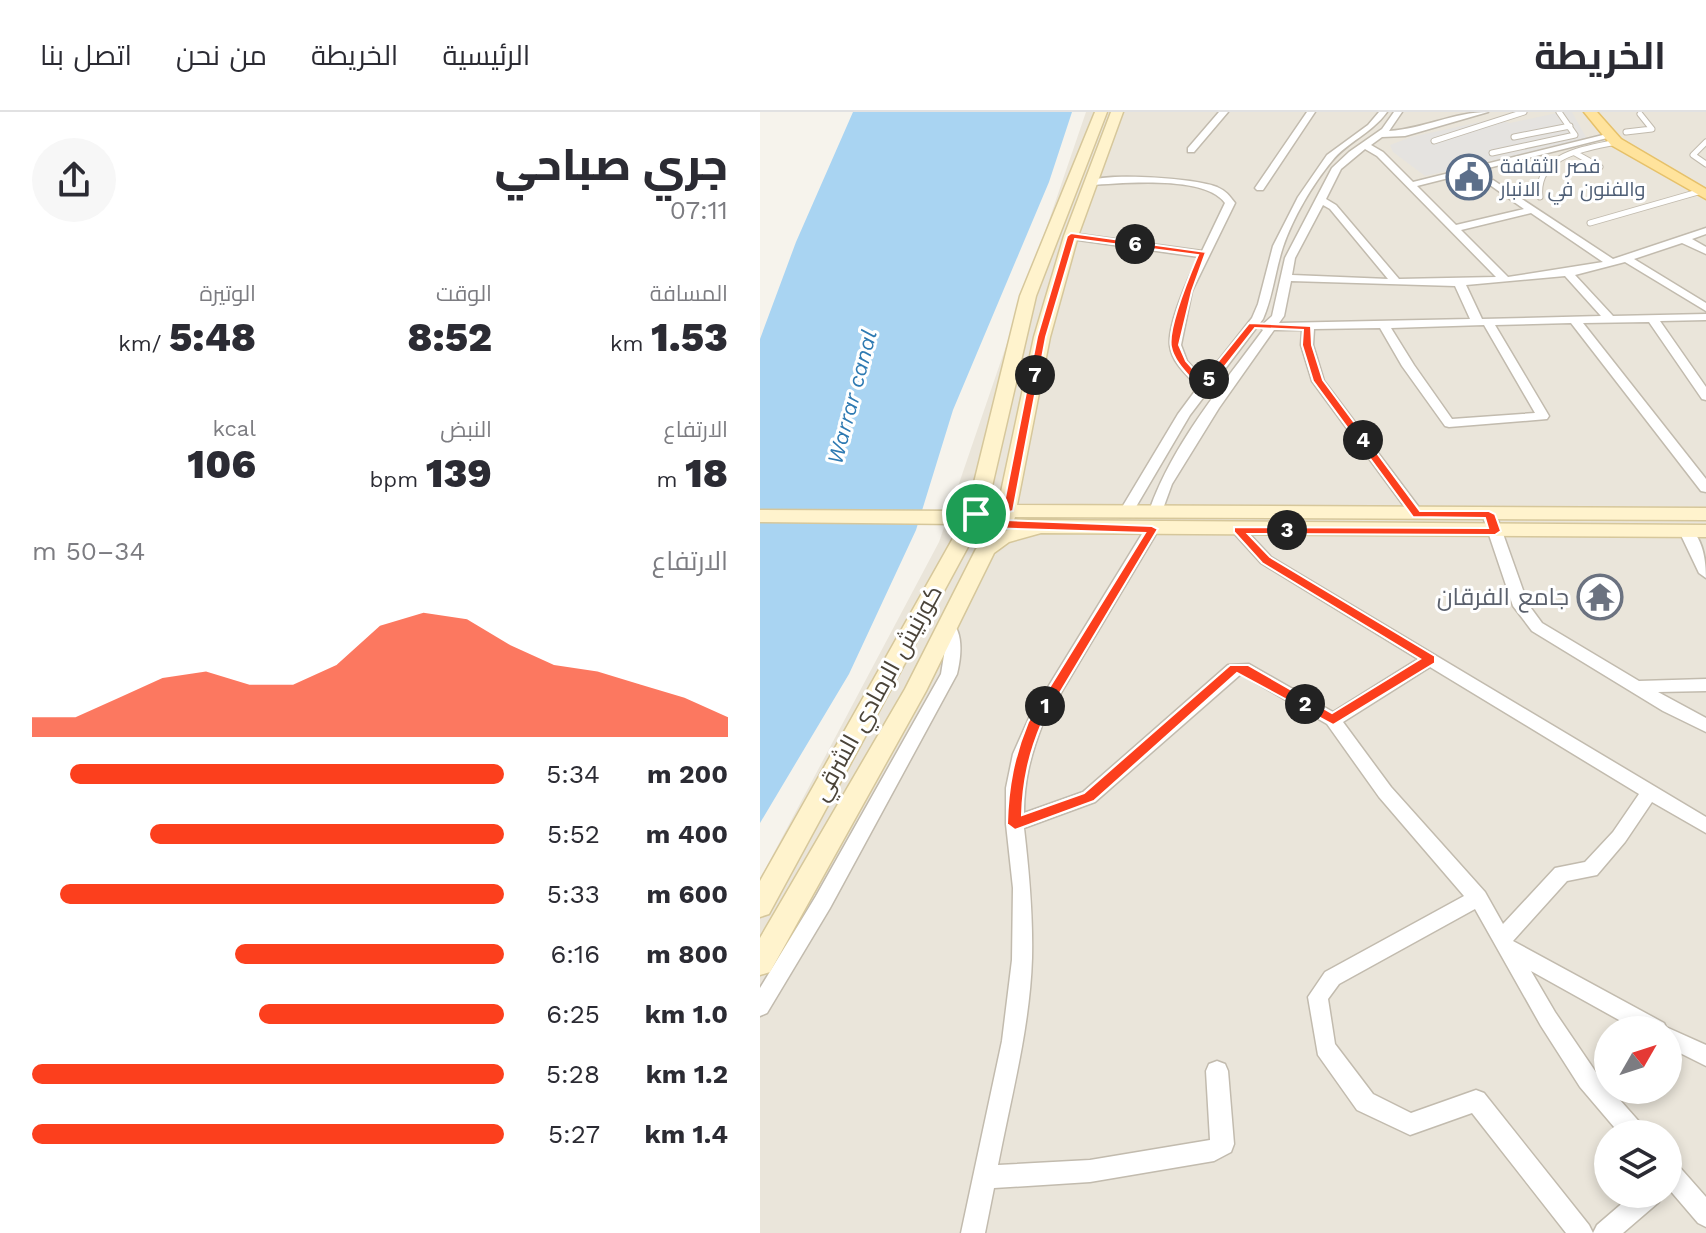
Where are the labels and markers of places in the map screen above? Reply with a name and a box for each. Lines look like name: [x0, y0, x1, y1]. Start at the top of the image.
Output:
public building icon: فصر الثقافة والفنون في الانبار: [1445, 153, 1493, 201]
place label: فصر الثقافة والفنون في الانبار: [1499, 154, 1645, 205]
pin: 6: [1115, 224, 1155, 264]
pin: 7: [1015, 355, 1055, 395]
pin: 5: [1189, 359, 1229, 399]
pin: 4: [1343, 420, 1383, 460]
pin: [942, 480, 1010, 548]
pin: 3: [1267, 510, 1307, 550]
temple icon: جامع الفرقان: [1576, 573, 1624, 621]
place label: جامع الفرقان: [1437, 583, 1569, 613]
pin: 2: [1285, 684, 1325, 724]
pin: 1: [1025, 686, 1065, 726]

